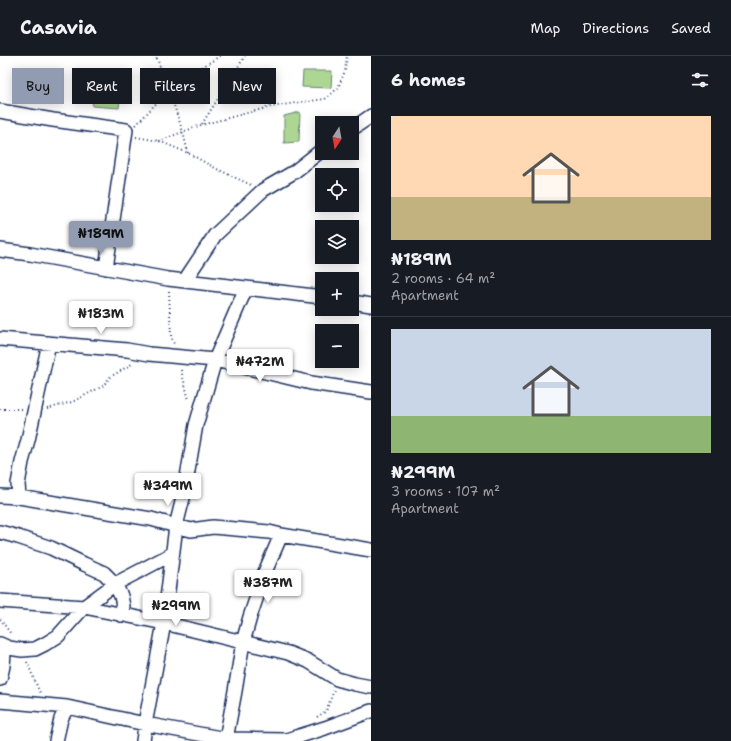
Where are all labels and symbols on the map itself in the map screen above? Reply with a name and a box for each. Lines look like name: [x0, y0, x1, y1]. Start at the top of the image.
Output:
north arrow: [315, 116, 359, 160]
pin: ₦189M: [73, 221, 129, 255]
pin: ₦183M: [73, 301, 129, 335]
pin: ₦472M: [232, 349, 288, 383]
pin: ₦349M: [140, 473, 196, 507]
pin: ₦387M: [240, 570, 296, 604]
pin: ₦299M: [148, 593, 204, 627]

